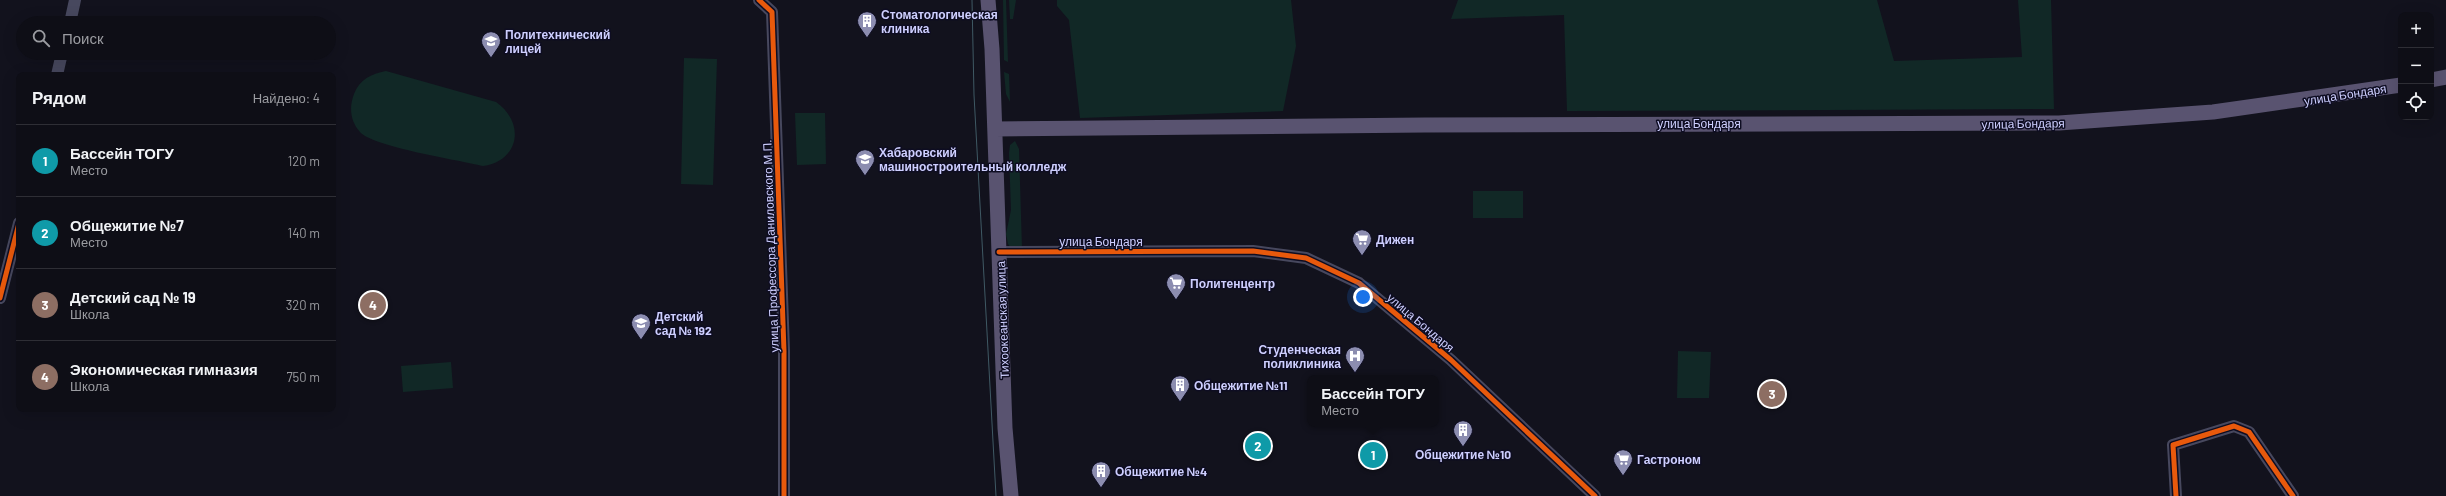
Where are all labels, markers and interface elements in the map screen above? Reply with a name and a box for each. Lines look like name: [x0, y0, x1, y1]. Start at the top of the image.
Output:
place label: Стоматологическая клиника: [881, 7, 998, 35]
building icon: Стоматологическая клиника: [856, 10, 878, 38]
map controls: [2398, 12, 2434, 120]
button: +: [2398, 12, 2434, 48]
search box: [16, 16, 336, 60]
icon: search: [30, 27, 52, 49]
place label: Политехнический лицей: [505, 27, 610, 56]
text: Поиск: [62, 29, 104, 47]
school or university icon: Политехнический лицей: [480, 30, 502, 58]
button: −: [2398, 48, 2434, 84]
street label: улица Бондаря: [2303, 81, 2387, 108]
button: locate: [2398, 84, 2434, 120]
text: Рядом: [32, 87, 87, 107]
text: Найдено: 4: [253, 90, 320, 106]
street label: улица Бондаря: [1981, 115, 2065, 132]
street label: улица Бондаря: [1657, 116, 1741, 131]
street label: улица Профессора Даниловского М.П.: [759, 139, 782, 353]
text: Бассейн ТОГУ: [70, 144, 174, 162]
place label: Хабаровский машиностроительный колледж: [879, 145, 1067, 174]
school or university icon: Хабаровский машиностроительный колледж: [854, 148, 876, 176]
text: 1: [43, 153, 47, 169]
text: 120 m: [288, 153, 320, 169]
text: Место: [70, 162, 108, 178]
text: Общежитие №7: [70, 216, 184, 234]
text: 2: [41, 225, 49, 241]
text: 140 m: [288, 225, 320, 241]
supermarket icon: Дижен: [1351, 228, 1373, 256]
place label: Дижен: [1376, 232, 1414, 247]
text: Место: [70, 234, 108, 250]
street label: улица Бондаря: [1059, 234, 1143, 249]
street label: Тихоокеанская улица: [993, 260, 1012, 379]
supermarket icon: Политенцентр: [1165, 272, 1187, 300]
place label: Политенцентр: [1190, 276, 1275, 291]
your location: [1353, 287, 1373, 307]
text: Детский сад № 19: [70, 288, 196, 306]
pin: 4: [360, 290, 386, 320]
street label: улица Бондаря: [1384, 290, 1457, 355]
text: 3: [41, 297, 49, 313]
text: 320 m: [286, 297, 320, 313]
text: Школа: [70, 306, 110, 322]
place label: Детский сад № 192: [655, 309, 712, 338]
school or university icon: Детский сад № 192: [630, 312, 652, 340]
place label: Студенческая поликлиника: [1258, 342, 1341, 370]
hospital icon: Студенческая поликлиника: [1344, 345, 1366, 373]
text: Экономическая гимназия: [70, 360, 258, 378]
text: 4: [41, 369, 49, 385]
text: 750 m: [286, 369, 320, 385]
building icon: Общежитие №11: [1169, 374, 1191, 402]
popup: [1307, 375, 1439, 427]
text: Школа: [70, 378, 110, 394]
place label: Общежитие №11: [1194, 378, 1288, 393]
pin: 3: [1759, 379, 1785, 409]
text: Бассейн ТОГУ: [1321, 384, 1425, 402]
text: Место: [1321, 402, 1359, 418]
building icon: Общежитие №10: [1452, 419, 1474, 447]
pin: 2: [1245, 431, 1271, 461]
pin: 1: [1360, 440, 1386, 470]
place label: Общежитие №10: [1415, 447, 1511, 462]
supermarket icon: Гастроном: [1612, 448, 1634, 476]
place label: Гастроном: [1637, 452, 1701, 467]
building icon: Общежитие №4: [1090, 460, 1112, 488]
place label: Общежитие №4: [1115, 464, 1207, 479]

